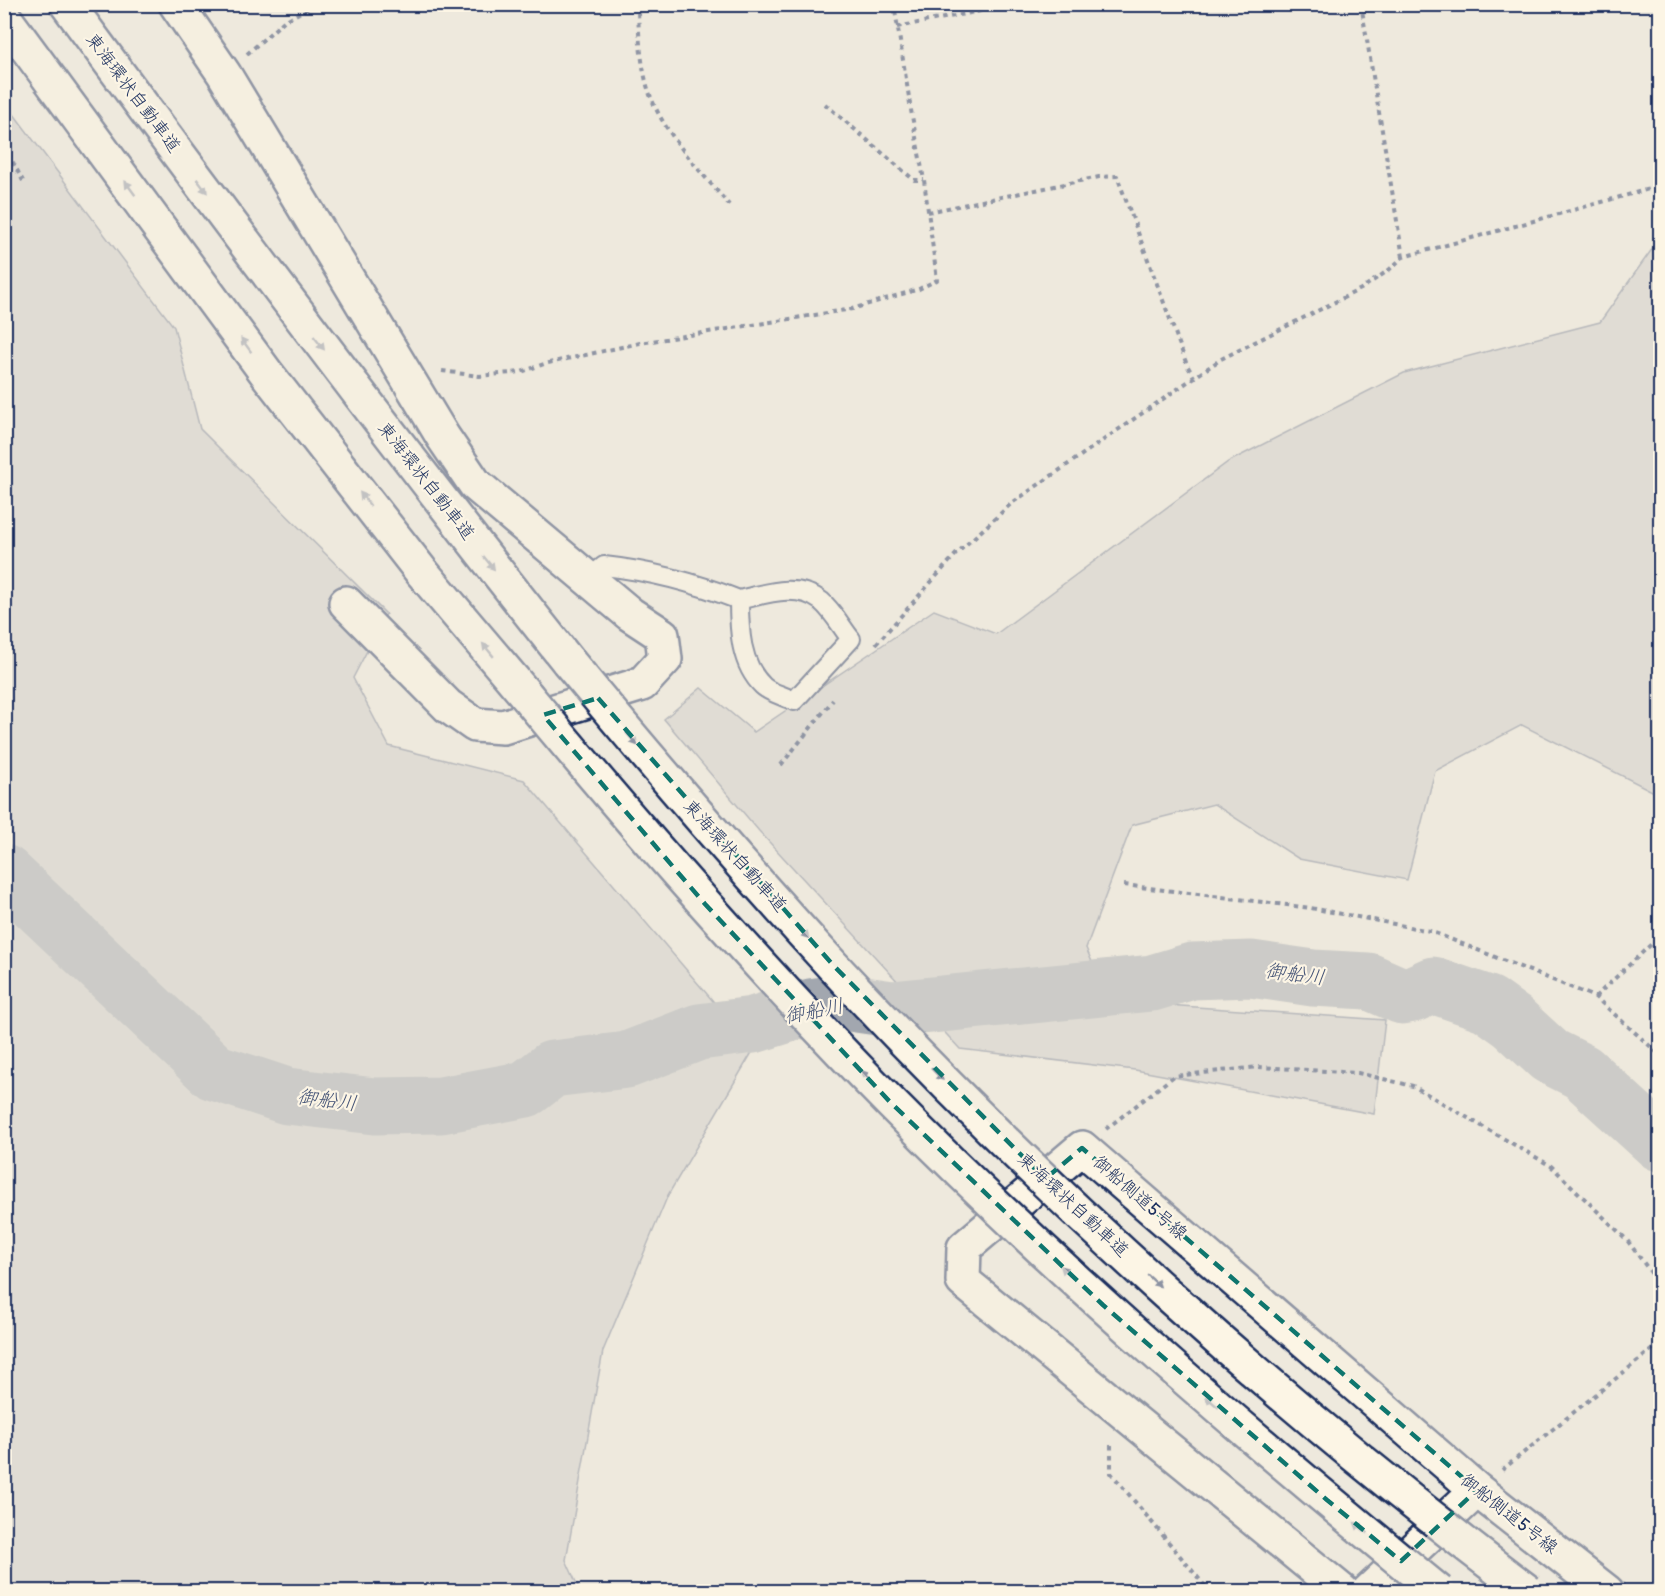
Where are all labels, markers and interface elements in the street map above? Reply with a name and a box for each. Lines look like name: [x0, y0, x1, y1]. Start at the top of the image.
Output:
street label: 東海環状自動車道: [80, 29, 186, 157]
one-way arrow: [196, 178, 208, 194]
one-way arrow: [124, 180, 136, 196]
one-way arrow: [312, 335, 324, 350]
one-way arrow: [240, 337, 252, 352]
street label: 東海環状自動車道: [373, 417, 479, 545]
one-way arrow: [360, 491, 372, 506]
one-way arrow: [483, 555, 496, 571]
one-way arrow: [482, 642, 495, 658]
one-way arrow: [626, 731, 639, 747]
street label: 東海環状自動車道: [678, 795, 792, 917]
one-way arrow: [796, 924, 809, 939]
water label: 御船川: [1264, 958, 1326, 990]
water label: 御船川: [782, 993, 846, 1029]
one-way arrow: [930, 1066, 944, 1080]
one-way arrow: [860, 1070, 874, 1085]
water label: 御船川: [296, 1084, 358, 1116]
street label: 東海環状自動車道: [1012, 1147, 1134, 1263]
street label: 御船側道5号線: [1088, 1151, 1192, 1245]
one-way arrow: [1060, 1266, 1075, 1279]
one-way arrow: [1146, 1274, 1161, 1287]
one-way arrow: [1205, 1396, 1220, 1409]
street label: 御船側道5号線: [1456, 1469, 1562, 1559]
one-way arrow: [1353, 1522, 1369, 1535]

